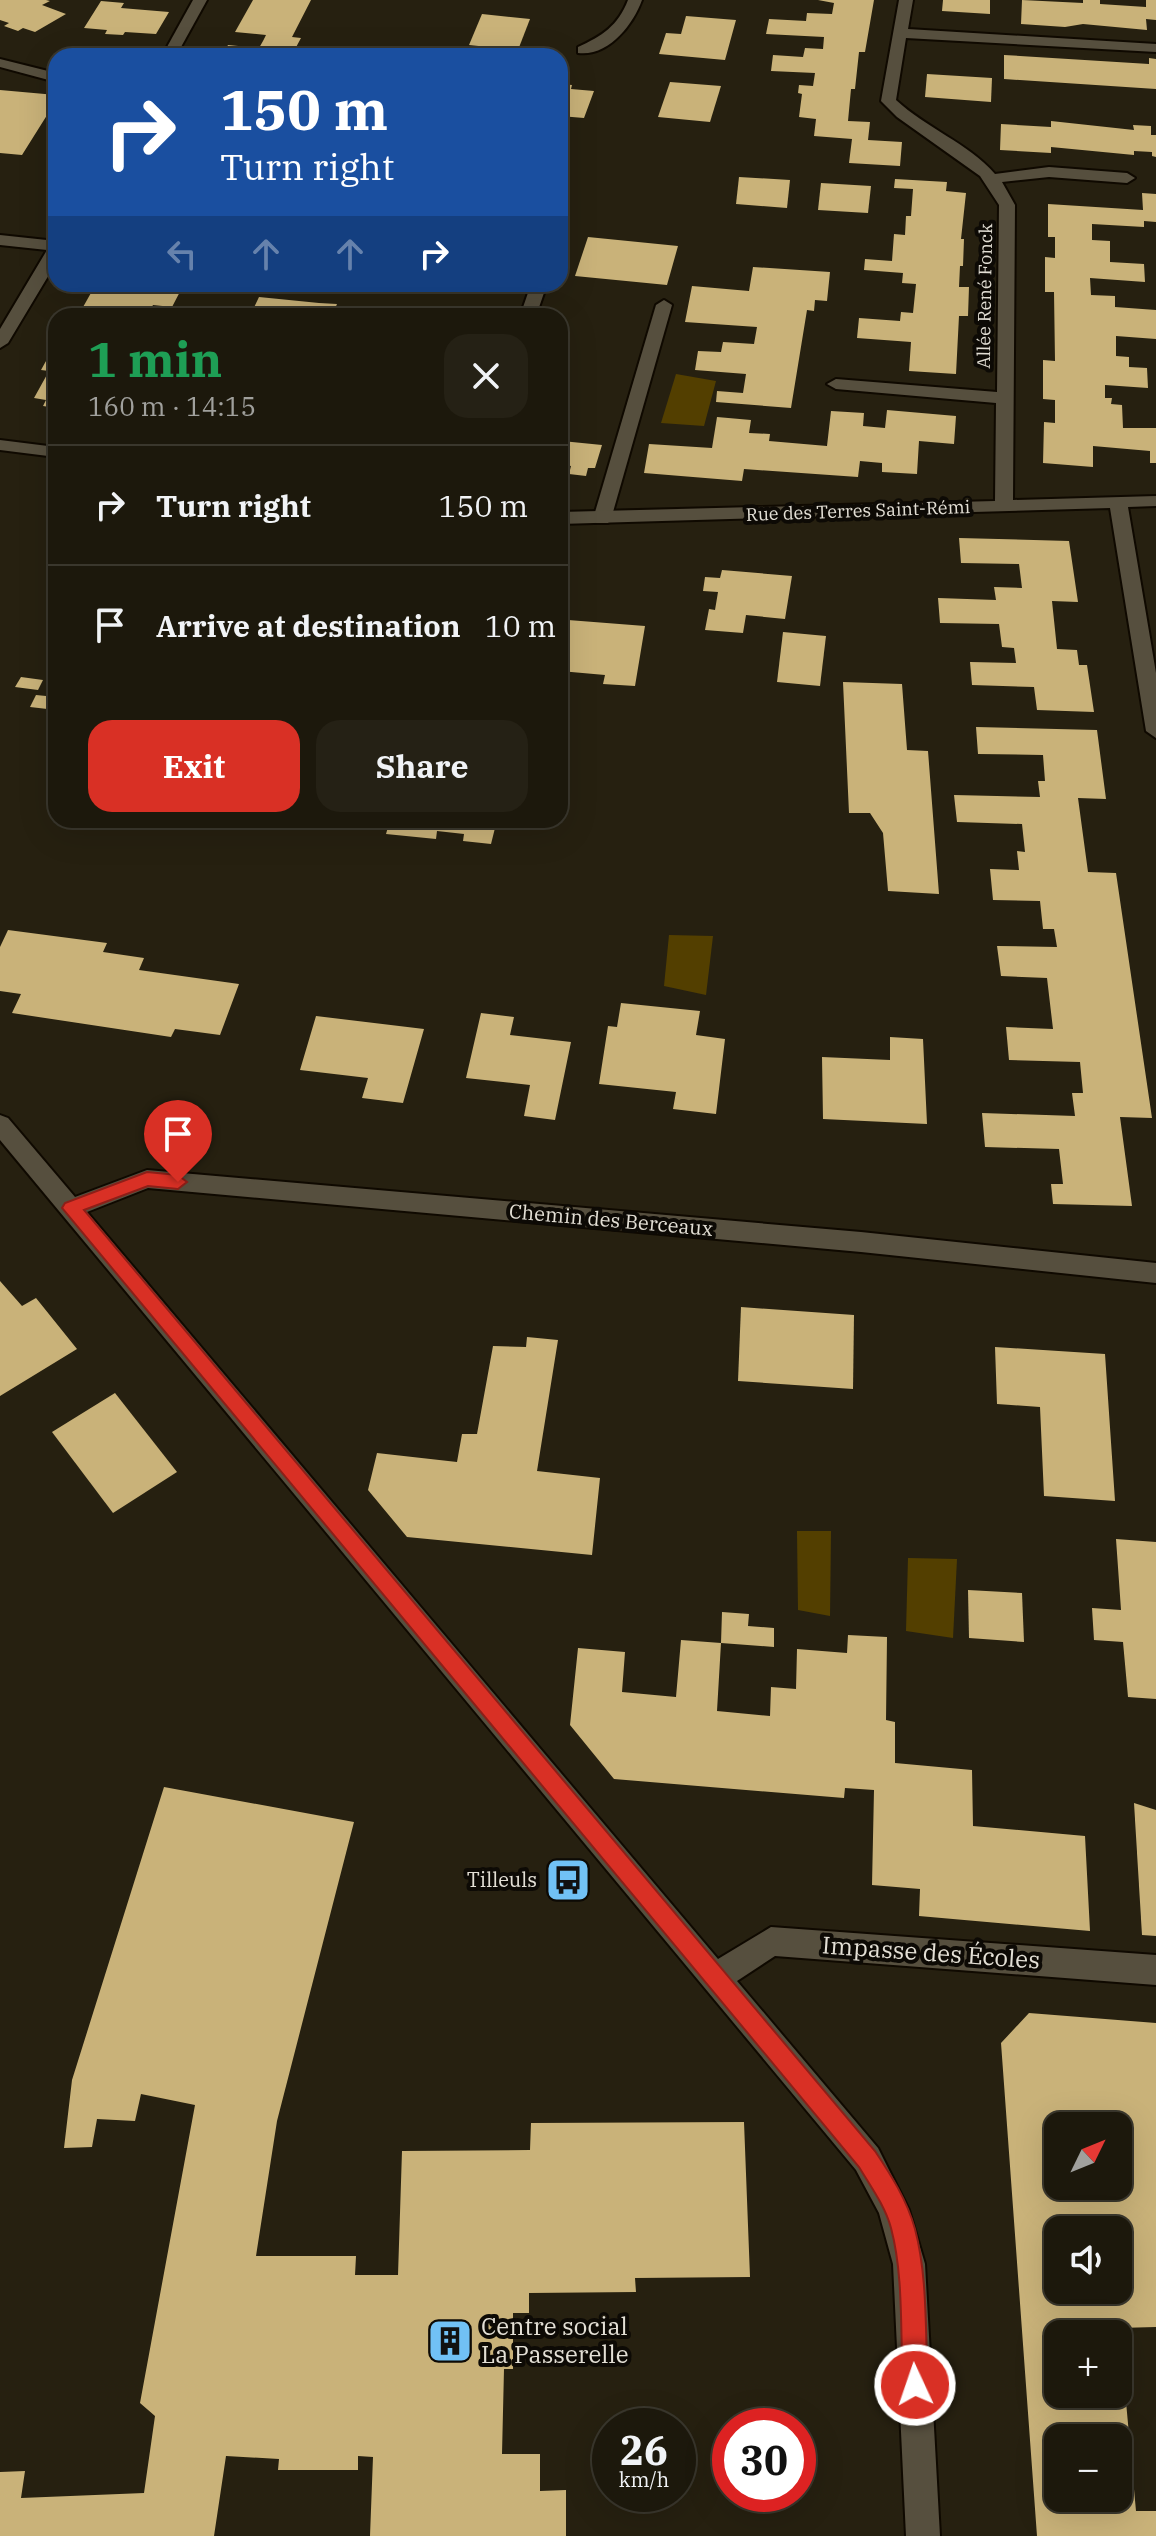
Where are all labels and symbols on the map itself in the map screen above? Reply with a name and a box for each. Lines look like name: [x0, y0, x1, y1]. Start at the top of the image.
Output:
street label: Allée René Fonck: [972, 223, 997, 369]
street label: Rue des Terres Saint-Rémi: [745, 495, 971, 526]
pin: [144, 1100, 212, 1182]
street label: Chemin des Berceaux: [508, 1197, 714, 1242]
bus stop icon: Tilleuls: [544, 1856, 592, 1904]
place label: Tilleuls: [467, 1866, 537, 1893]
street label: Impasse des Écoles: [821, 1928, 1041, 1976]
north arrow: [1044, 2112, 1132, 2200]
place label: Centre social La Passerelle: [481, 2310, 629, 2370]
building icon: Centre social La Passerelle: [426, 2317, 474, 2365]
position arrow: [873, 2343, 957, 2427]
speed limit sign: 30: [712, 2408, 816, 2512]

